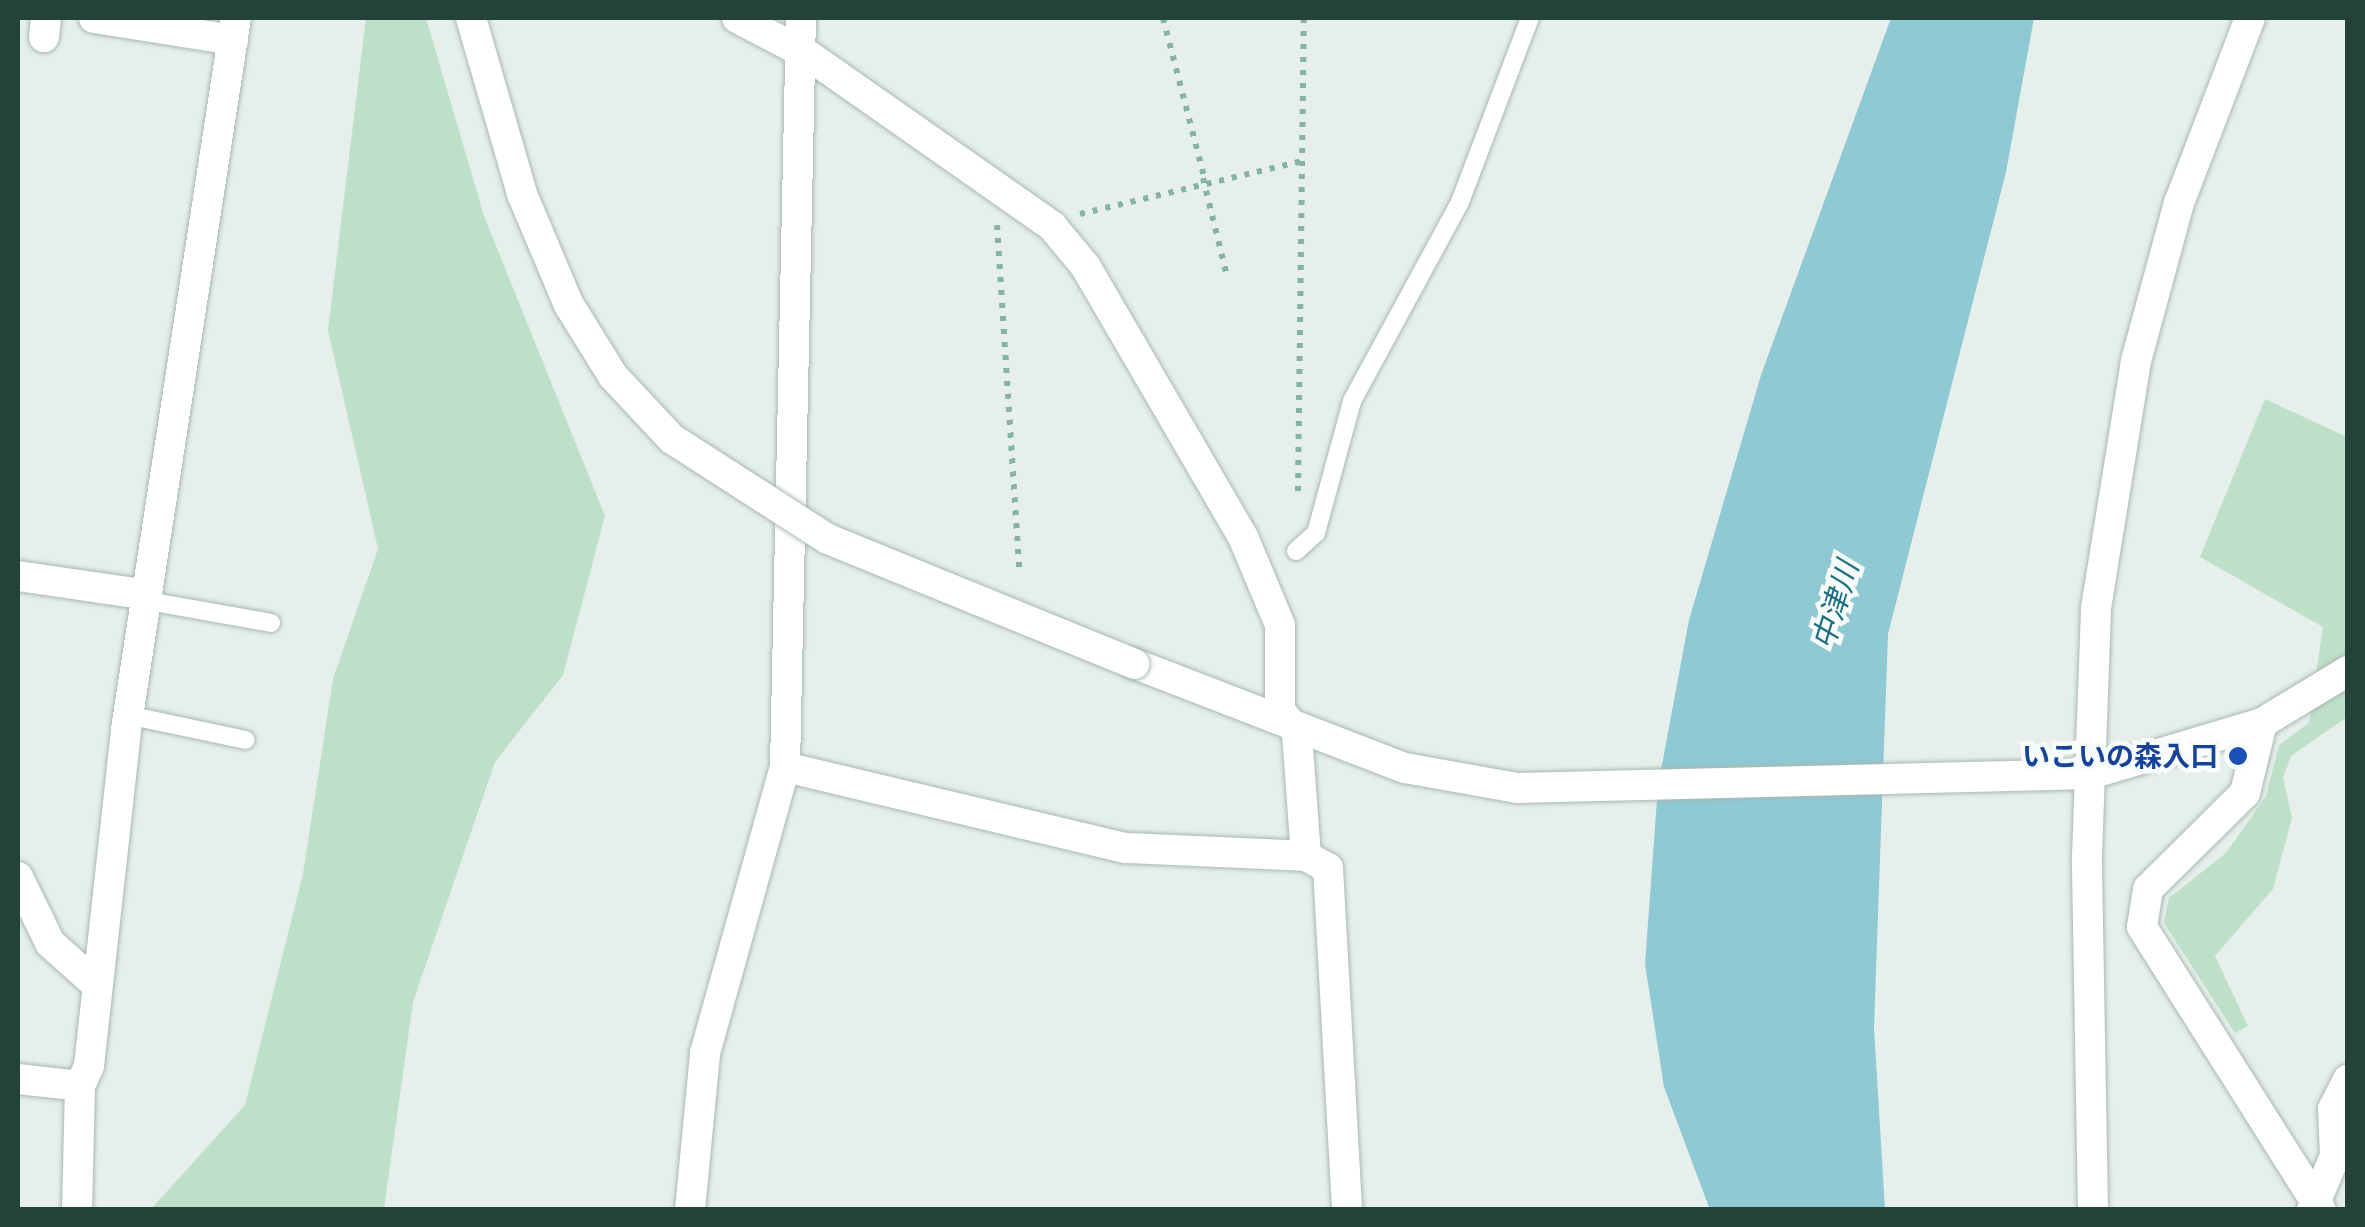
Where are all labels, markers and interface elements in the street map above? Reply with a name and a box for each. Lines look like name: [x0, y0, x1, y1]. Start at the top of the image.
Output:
water label: 中津川: [1805, 557, 1865, 653]
place label: いこいの森入口: [2022, 739, 2218, 773]
marker: いこいの森入口: [2227, 745, 2249, 767]

